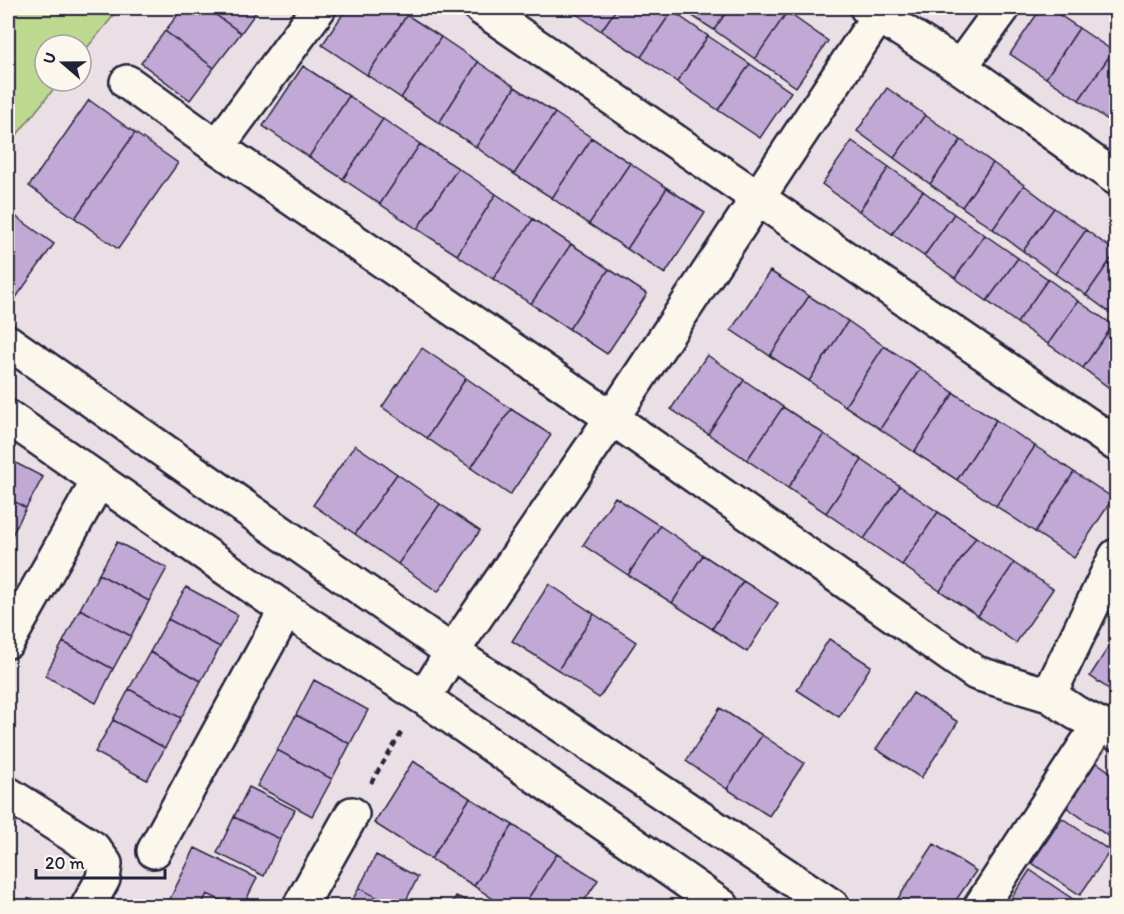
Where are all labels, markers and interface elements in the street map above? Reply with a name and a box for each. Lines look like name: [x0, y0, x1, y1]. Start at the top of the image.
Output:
north arrow: [33, 33, 93, 93]
text: U: [39, 50, 60, 66]
scale bar: [36, 842, 165, 880]
text: 20 m: [45, 852, 85, 874]

